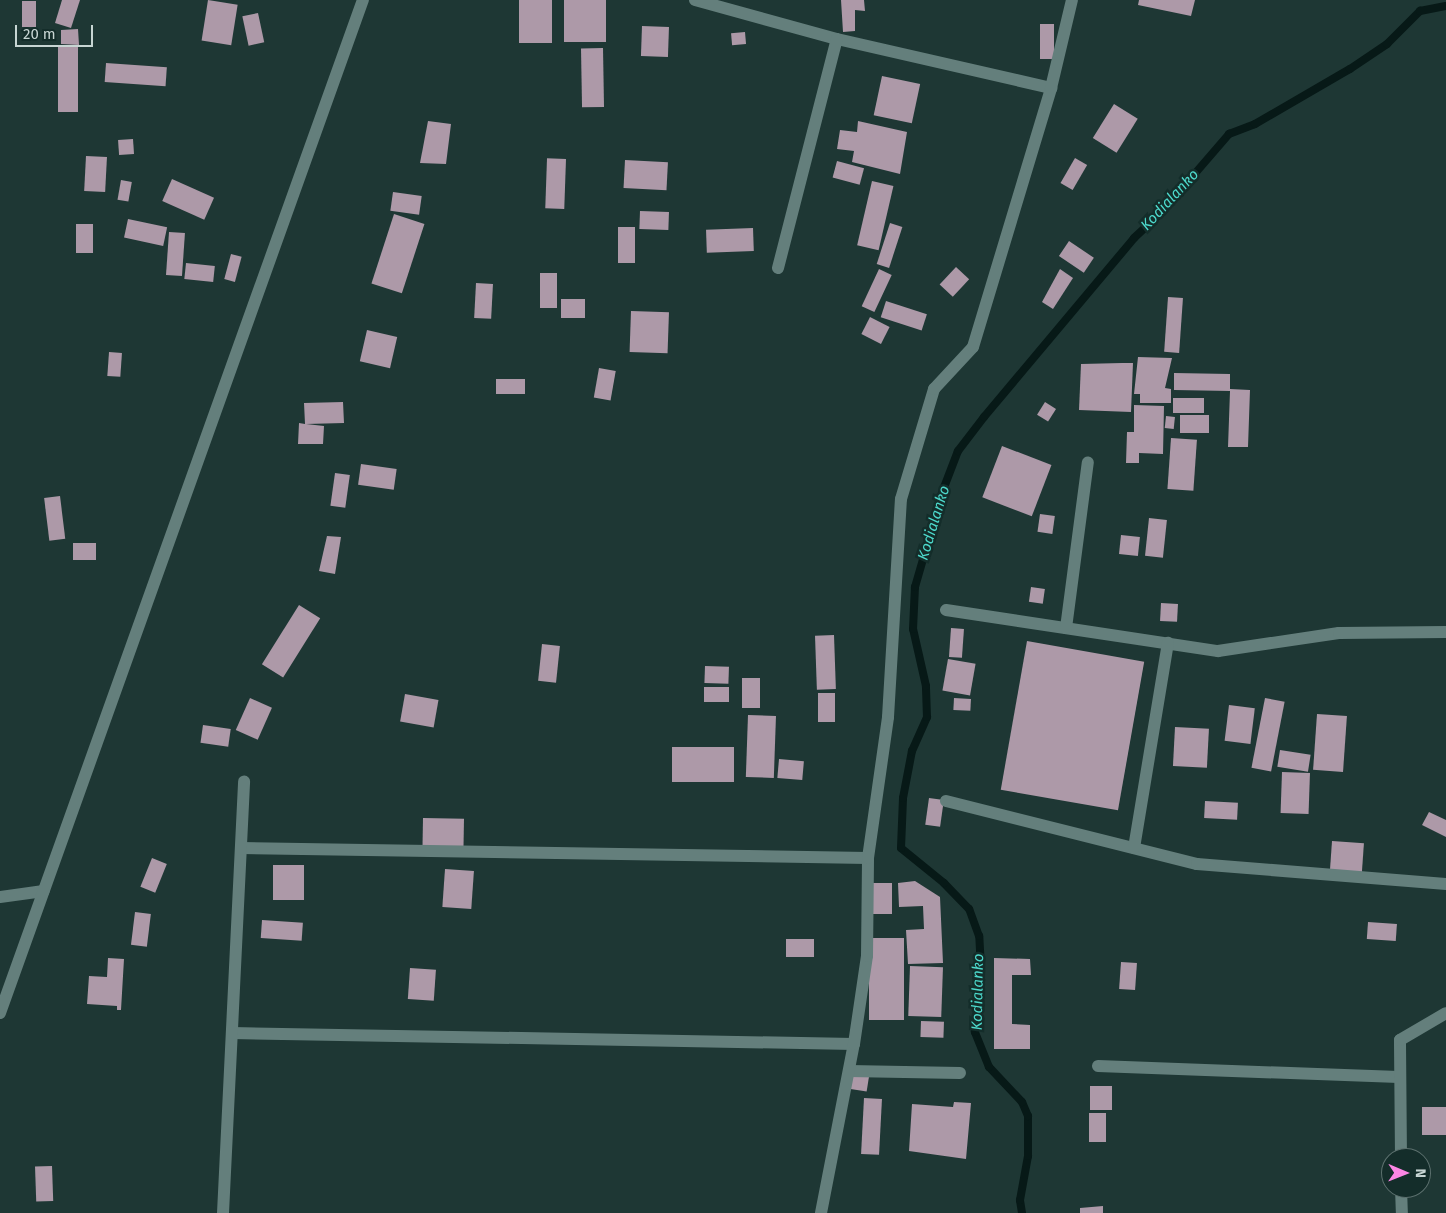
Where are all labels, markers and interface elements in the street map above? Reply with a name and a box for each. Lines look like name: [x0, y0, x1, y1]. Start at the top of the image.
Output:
scale bar: [18, 15, 95, 47]
text: 20 m: [23, 25, 56, 43]
water label: Kodialanko: [1137, 166, 1203, 234]
water label: Kodialanko: [914, 484, 954, 562]
water label: Kodialanko: [968, 953, 988, 1031]
north arrow: [1381, 1148, 1431, 1198]
text: N: [1412, 1168, 1429, 1178]

